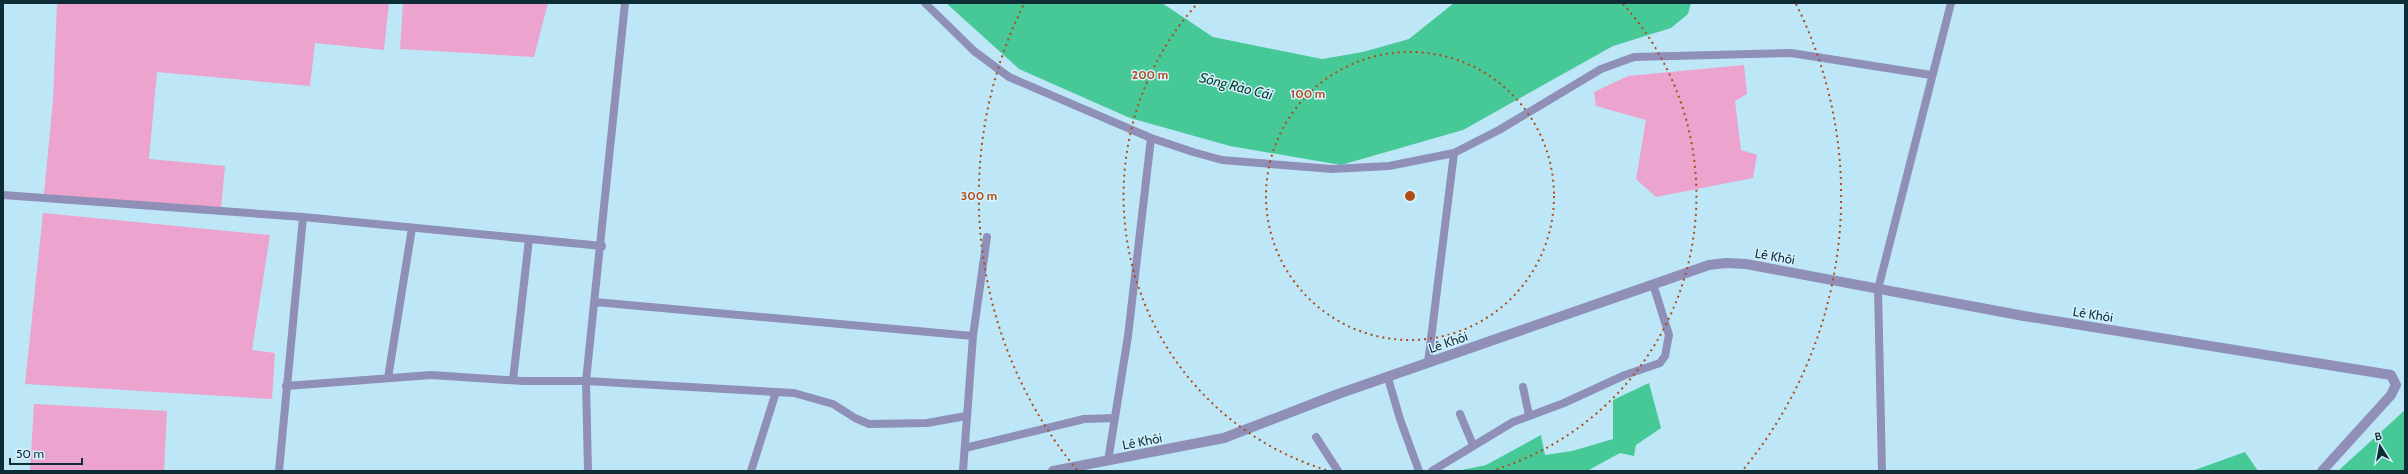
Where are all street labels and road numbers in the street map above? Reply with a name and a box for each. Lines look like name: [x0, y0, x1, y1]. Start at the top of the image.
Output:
street label: Lê Khôi: [1754, 245, 1796, 267]
street label: Lê Khôi: [2072, 303, 2114, 325]
street label: Lê Khôi: [1426, 328, 1470, 356]
street label: Lê Khôi: [1121, 429, 1163, 453]

